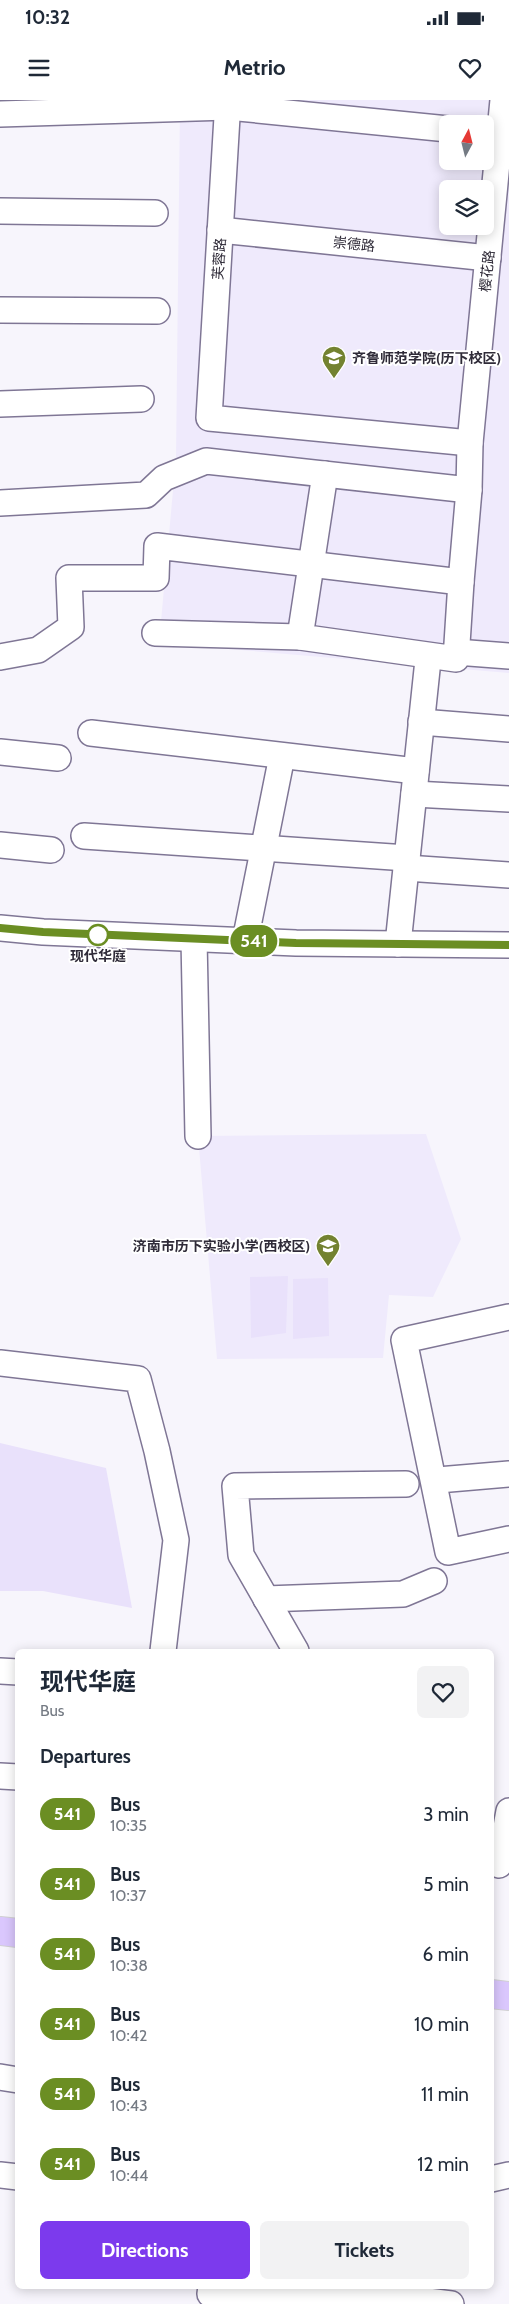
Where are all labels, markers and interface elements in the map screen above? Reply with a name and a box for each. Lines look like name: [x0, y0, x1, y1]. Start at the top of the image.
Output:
text: 10:32: [25, 6, 70, 29]
icon: menu: [25, 54, 53, 82]
text: Metrio: [223, 54, 286, 81]
icon: heart: [456, 54, 484, 82]
north arrow: [439, 115, 494, 170]
map controls: [439, 115, 494, 235]
button: layers: [439, 180, 494, 235]
street label: 崇德路: [332, 233, 376, 255]
street label: 芙蓉路: [209, 237, 229, 281]
street label: 樱花路: [476, 249, 498, 293]
school or university icon: 齐鲁师范学院(历下校区): [321, 345, 347, 379]
place label: 齐鲁师范学院(历下校区): [352, 349, 501, 367]
marker: 现代华庭: [87, 924, 109, 946]
line badge: 541: [225, 925, 283, 957]
text: 541: [240, 930, 268, 952]
place label: 现代华庭: [70, 947, 126, 965]
school or university icon: 济南市历下实验小学(西校区): [315, 1233, 341, 1267]
place label: 济南市历下实验小学(西校区): [133, 1237, 310, 1255]
button: heart: [417, 1666, 469, 1718]
text: 现代华庭: [40, 1667, 136, 1696]
text: Bus: [40, 1701, 64, 1720]
text: Departures: [40, 1745, 131, 1768]
text: Bus: [110, 1793, 140, 1816]
text: 541: [54, 1803, 81, 1825]
text: 3 min: [423, 1803, 469, 1826]
text: 10:35: [110, 1816, 147, 1835]
text: Bus: [110, 1863, 140, 1886]
text: 541: [54, 1873, 81, 1895]
text: 5 min: [423, 1873, 469, 1896]
text: 10:37: [110, 1886, 146, 1905]
text: Bus: [110, 1933, 140, 1956]
text: 541: [54, 1943, 81, 1965]
text: 6 min: [423, 1943, 469, 1966]
text: 10:38: [110, 1956, 148, 1975]
text: Bus: [110, 2003, 140, 2026]
text: 541: [54, 2013, 81, 2035]
text: 10 min: [414, 2013, 469, 2036]
text: 10:42: [110, 2026, 147, 2045]
text: Bus: [110, 2073, 140, 2096]
text: 541: [54, 2083, 81, 2105]
text: 11 min: [421, 2083, 469, 2106]
text: 10:43: [110, 2096, 148, 2115]
text: Bus: [110, 2143, 140, 2166]
text: 541: [54, 2153, 81, 2175]
text: 12 min: [417, 2153, 469, 2176]
text: 10:44: [110, 2166, 148, 2185]
button: Directions: [40, 2221, 250, 2279]
button: Tickets: [260, 2221, 469, 2279]

